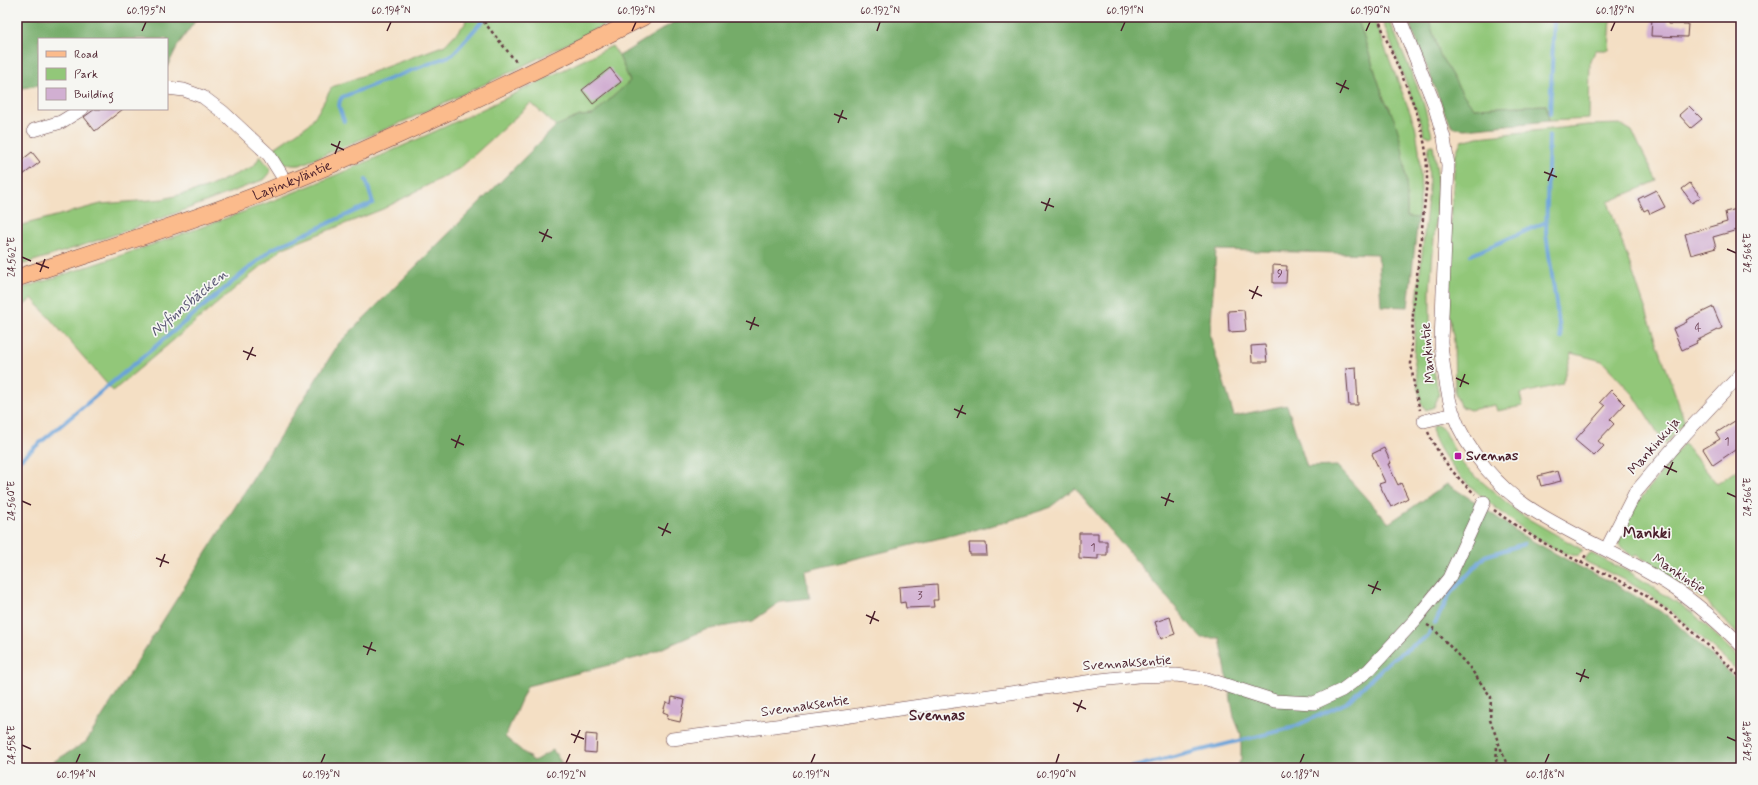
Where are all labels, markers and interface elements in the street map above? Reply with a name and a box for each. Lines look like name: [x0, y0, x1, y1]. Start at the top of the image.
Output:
text: 60.195°N: [126, 4, 166, 18]
text: 60.194°N: [371, 4, 411, 18]
text: 60.193°N: [617, 4, 655, 18]
text: 60.192°N: [860, 4, 900, 18]
text: 60.191°N: [1106, 4, 1144, 18]
text: 60.190°N: [1350, 4, 1390, 18]
text: 60.189°N: [1596, 4, 1635, 18]
legend: [38, 38, 168, 110]
text: Road: [74, 47, 98, 63]
text: Park: [74, 67, 98, 83]
text: Building: [74, 87, 114, 104]
street label: Lapinkyläntie: [250, 156, 334, 205]
text: 24.568°E: [1741, 233, 1755, 273]
text: 24.562°E: [5, 237, 19, 277]
water label: Nyfinnsbäcken: [146, 264, 232, 341]
house number: 9: [1277, 266, 1283, 282]
house number: 4: [1695, 320, 1702, 336]
street label: Mankintie: [1416, 322, 1440, 384]
street label: Mankinkuja: [1624, 413, 1684, 479]
house number: 1: [1724, 434, 1730, 450]
place label: Svennas: [1466, 447, 1519, 465]
marker: Svennas: [1453, 451, 1463, 461]
text: 24.566°E: [1741, 477, 1755, 516]
text: 24.560°E: [5, 481, 19, 521]
district label: Mankki: [1623, 524, 1671, 544]
house number: 1: [1090, 540, 1096, 556]
street label: Mankintie: [1649, 550, 1709, 598]
house number: 3: [917, 588, 923, 604]
street label: Svennaksentie: [1082, 651, 1172, 675]
street label: Svennaksentie: [760, 691, 850, 721]
district label: Svennas: [909, 706, 965, 726]
text: 24.564°E: [1741, 721, 1755, 761]
text: 24.558°E: [5, 725, 19, 765]
text: 60.194°N: [56, 768, 96, 782]
text: 60.193°N: [302, 768, 340, 782]
text: 60.192°N: [546, 768, 586, 782]
text: 60.191°N: [792, 768, 830, 782]
text: 60.190°N: [1036, 768, 1076, 782]
text: 60.189°N: [1281, 768, 1320, 782]
text: 60.188°N: [1526, 768, 1565, 782]

